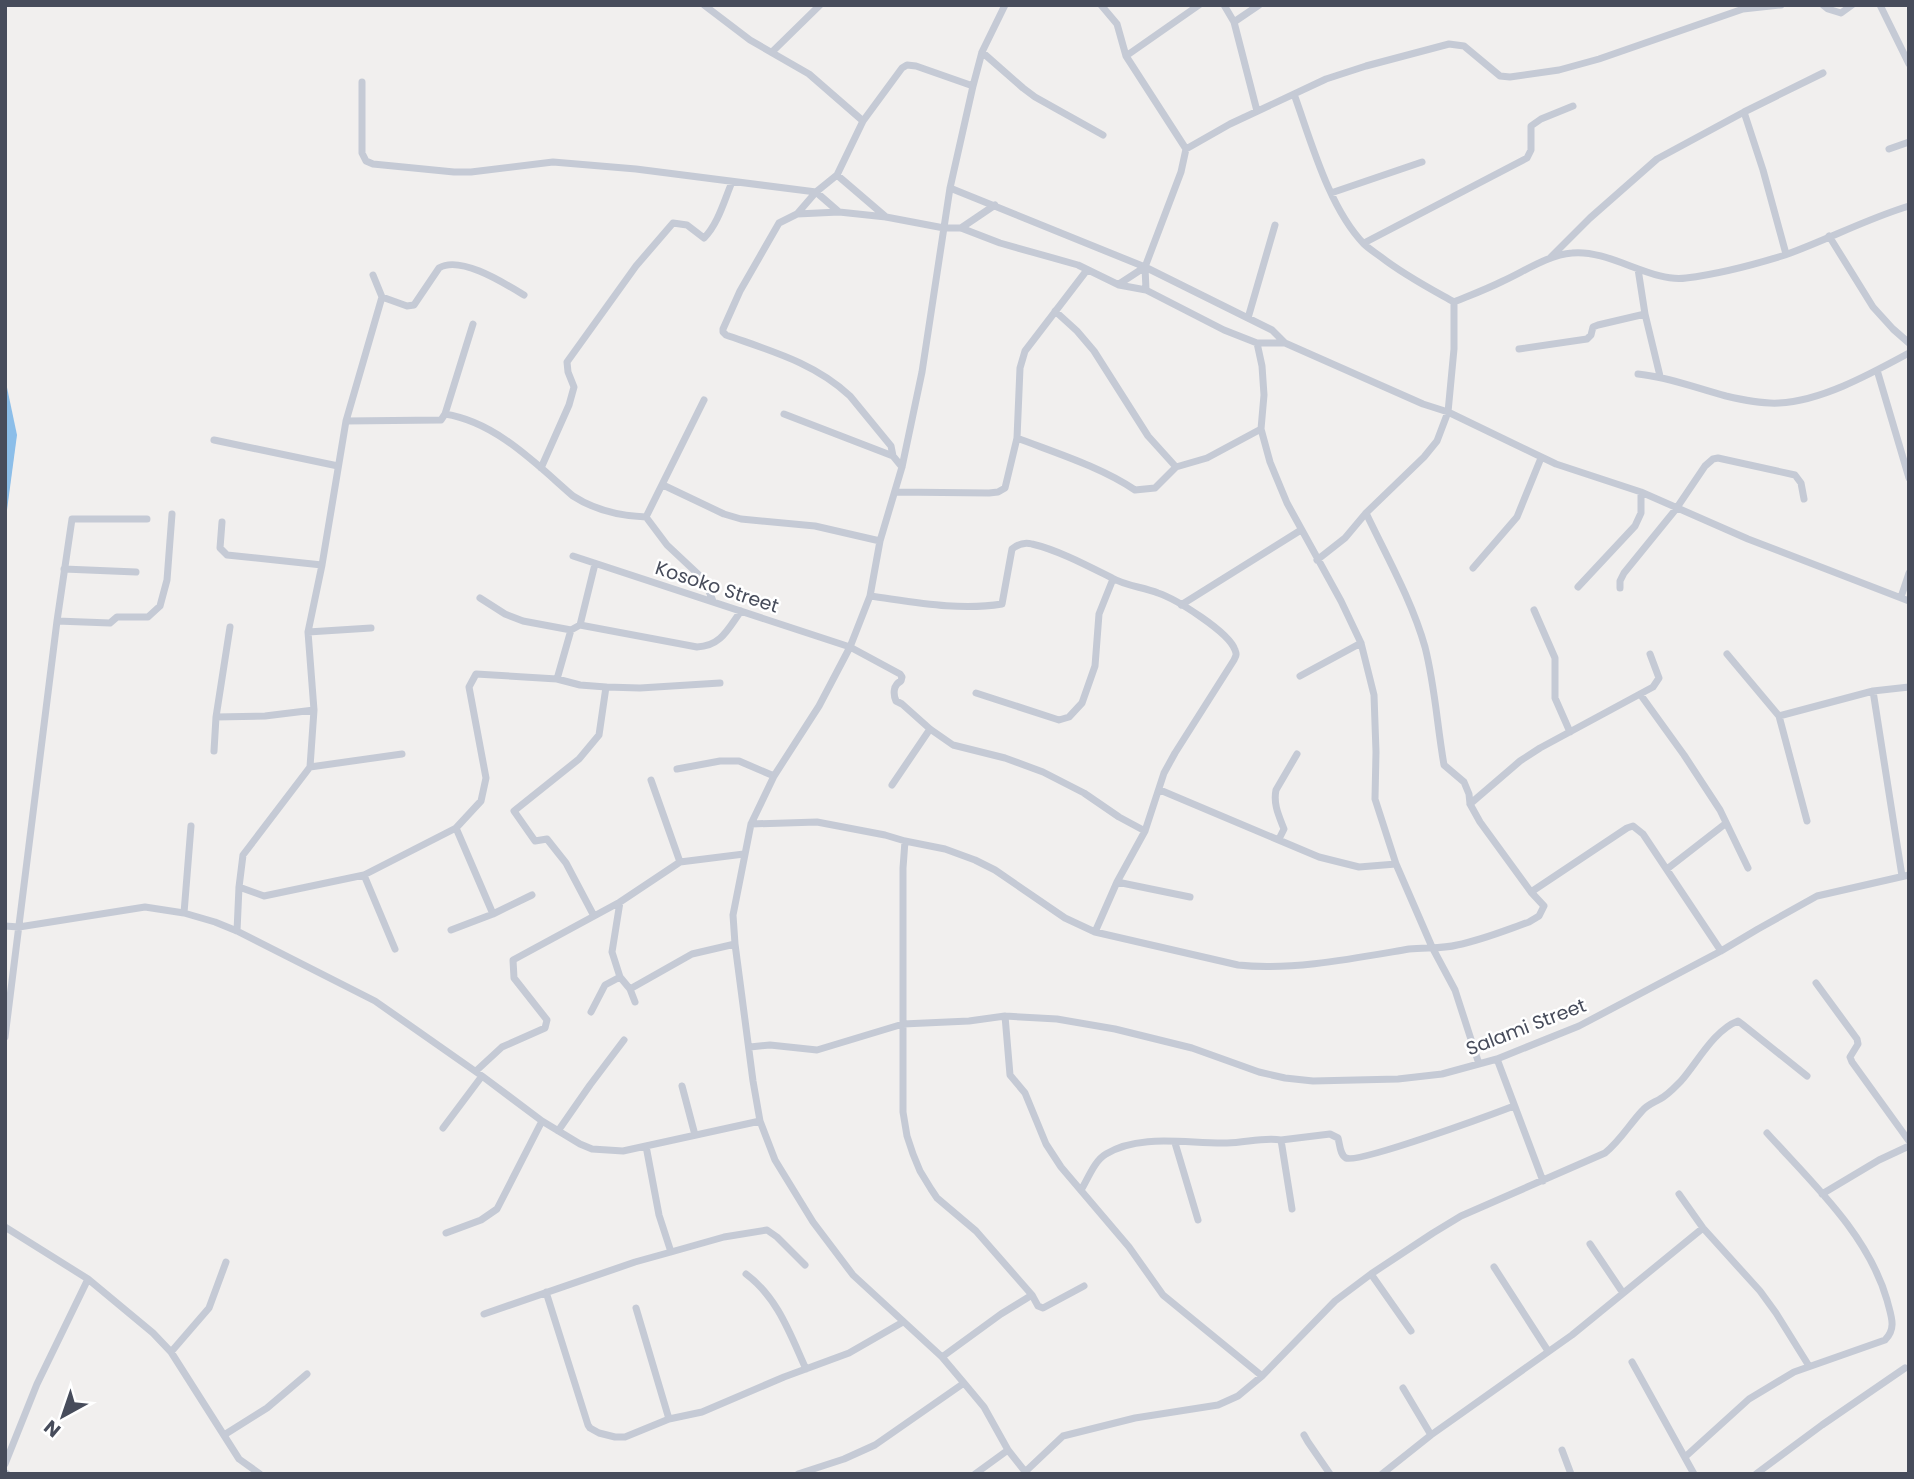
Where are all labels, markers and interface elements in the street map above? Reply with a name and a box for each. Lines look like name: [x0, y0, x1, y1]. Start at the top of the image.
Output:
street label: Kosoko Street: [652, 554, 782, 620]
street label: Salami Street: [1462, 992, 1590, 1062]
north arrow: [28, 1381, 98, 1451]
text: N: [38, 1414, 67, 1444]

